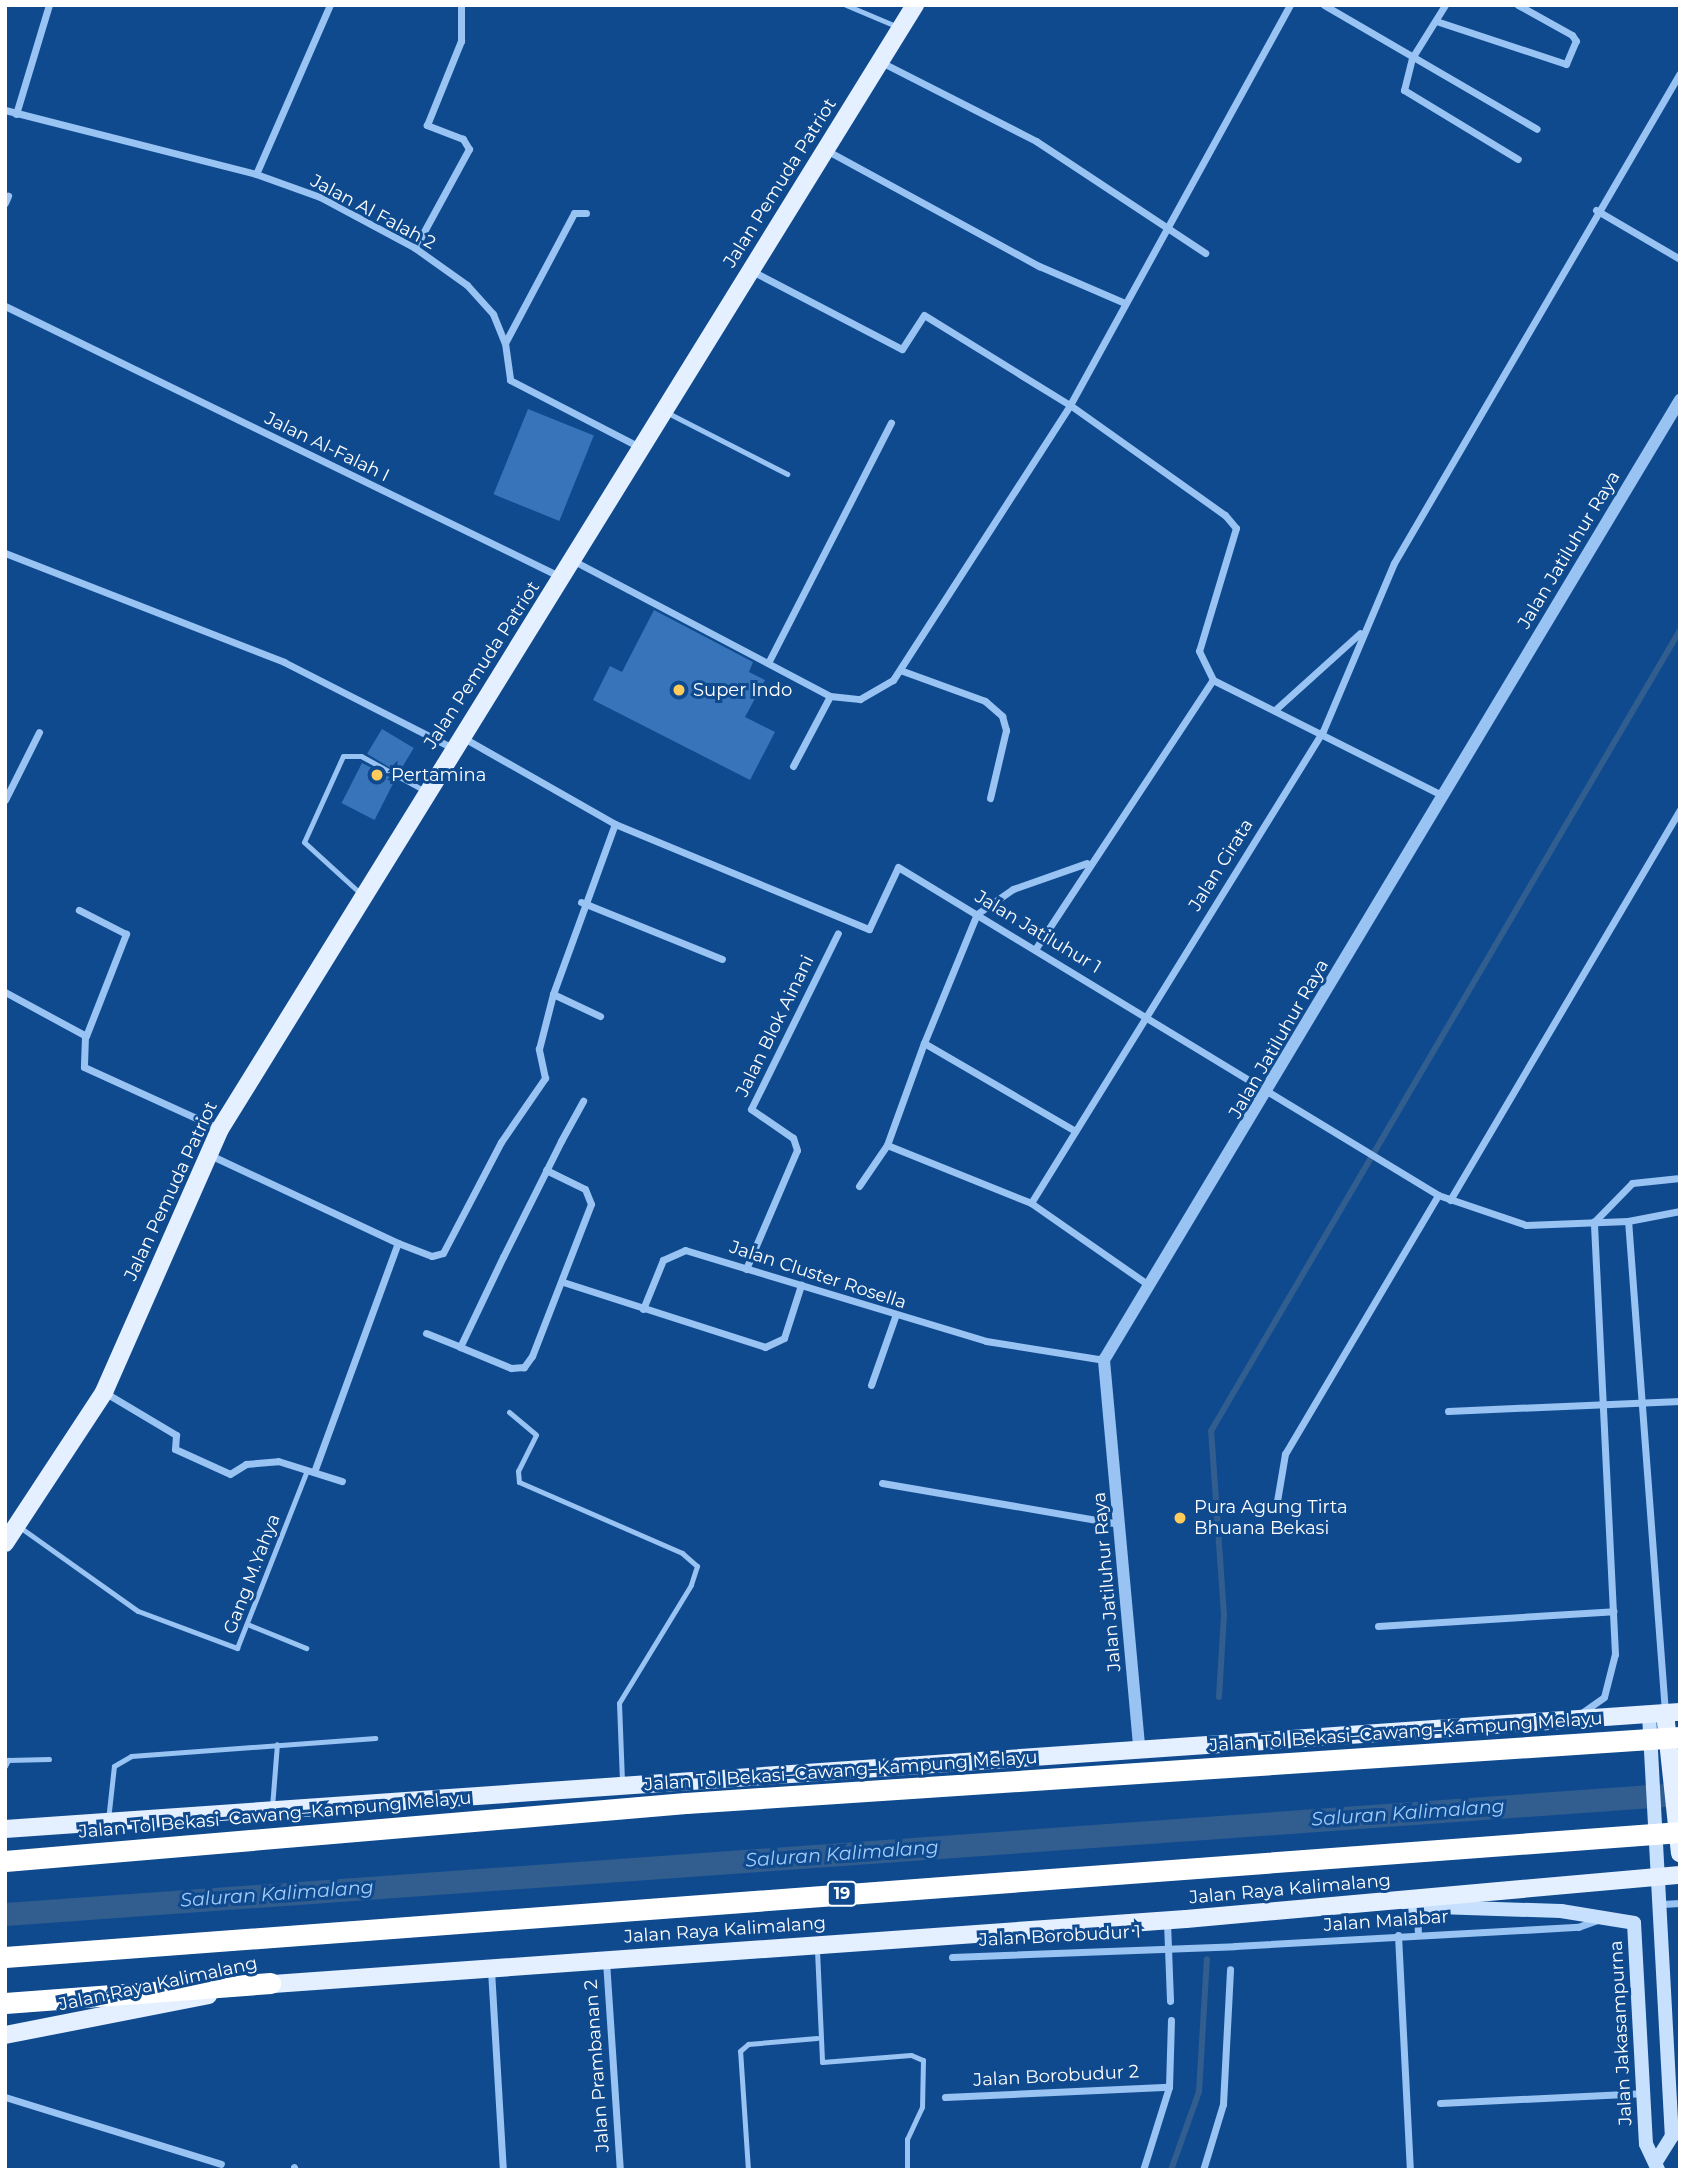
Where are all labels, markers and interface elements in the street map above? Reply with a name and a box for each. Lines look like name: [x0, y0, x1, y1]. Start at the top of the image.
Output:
street label: Jalan Pemuda Patriot: [719, 94, 841, 272]
street label: Jalan Al Falah 2: [307, 170, 439, 254]
street label: Jalan Al-Falah I: [261, 407, 393, 487]
street label: Jalan Jatiluhur Raya: [1513, 467, 1625, 633]
street label: Jalan Pemuda Patriot: [420, 577, 544, 753]
place label: Super Indo: [693, 679, 792, 701]
marker: Super Indo: [671, 682, 687, 698]
place label: Pertamina: [391, 764, 486, 786]
marker: Pertamina: [369, 767, 385, 783]
street label: Jalan Cirata: [1184, 815, 1258, 915]
street label: Jalan Jatiluhur 1: [971, 886, 1105, 978]
street label: Jalan Blok Ainani: [731, 952, 819, 1100]
street label: Jalan Jatiluhur Raya: [1225, 956, 1333, 1122]
street label: Jalan Pemuda Patriot: [120, 1098, 222, 1284]
street label: Jalan Cluster Rosella: [727, 1236, 909, 1314]
street label: Jalan Jatiluhur Raya: [1088, 1491, 1126, 1673]
place label: Pura Agung Tirta Bhuana Bekasi: [1194, 1497, 1348, 1540]
marker: Pura Agung Tirta Bhuana Bekasi: [1172, 1510, 1188, 1526]
street label: Gang M.Yahya: [219, 1511, 285, 1637]
street label: Jalan Tol Bekasi–Cawang–Kampung Melayu: [1209, 1707, 1603, 1757]
street label: Jalan Tol Bekasi–Cawang–Kampung Melayu: [644, 1746, 1038, 1796]
street label: Jalan Tol Bekasi–Cawang–Kampung Melayu: [78, 1787, 472, 1843]
water label: Saluran Kalimalang: [1311, 1795, 1505, 1831]
water label: Saluran Kalimalang: [745, 1836, 939, 1872]
street label: Jalan Raya Kalimalang: [1188, 1869, 1392, 1909]
water label: Saluran Kalimalang: [180, 1876, 374, 1912]
road number: 19: [826, 1882, 858, 1906]
street label: Jalan Malabar: [1323, 1906, 1449, 1936]
street label: Jalan Raya Kalimalang: [623, 1912, 827, 1948]
street label: Jalan Borobudur 1: [978, 1921, 1142, 1951]
street label: Jalan Jakasampurna: [1605, 1940, 1637, 2126]
street label: Jalan Raya Kalimalang: [57, 1952, 259, 2016]
street label: Jalan Prambanan 2: [580, 1979, 614, 2153]
street label: Jalan Borobudur 2: [973, 2061, 1139, 2091]

